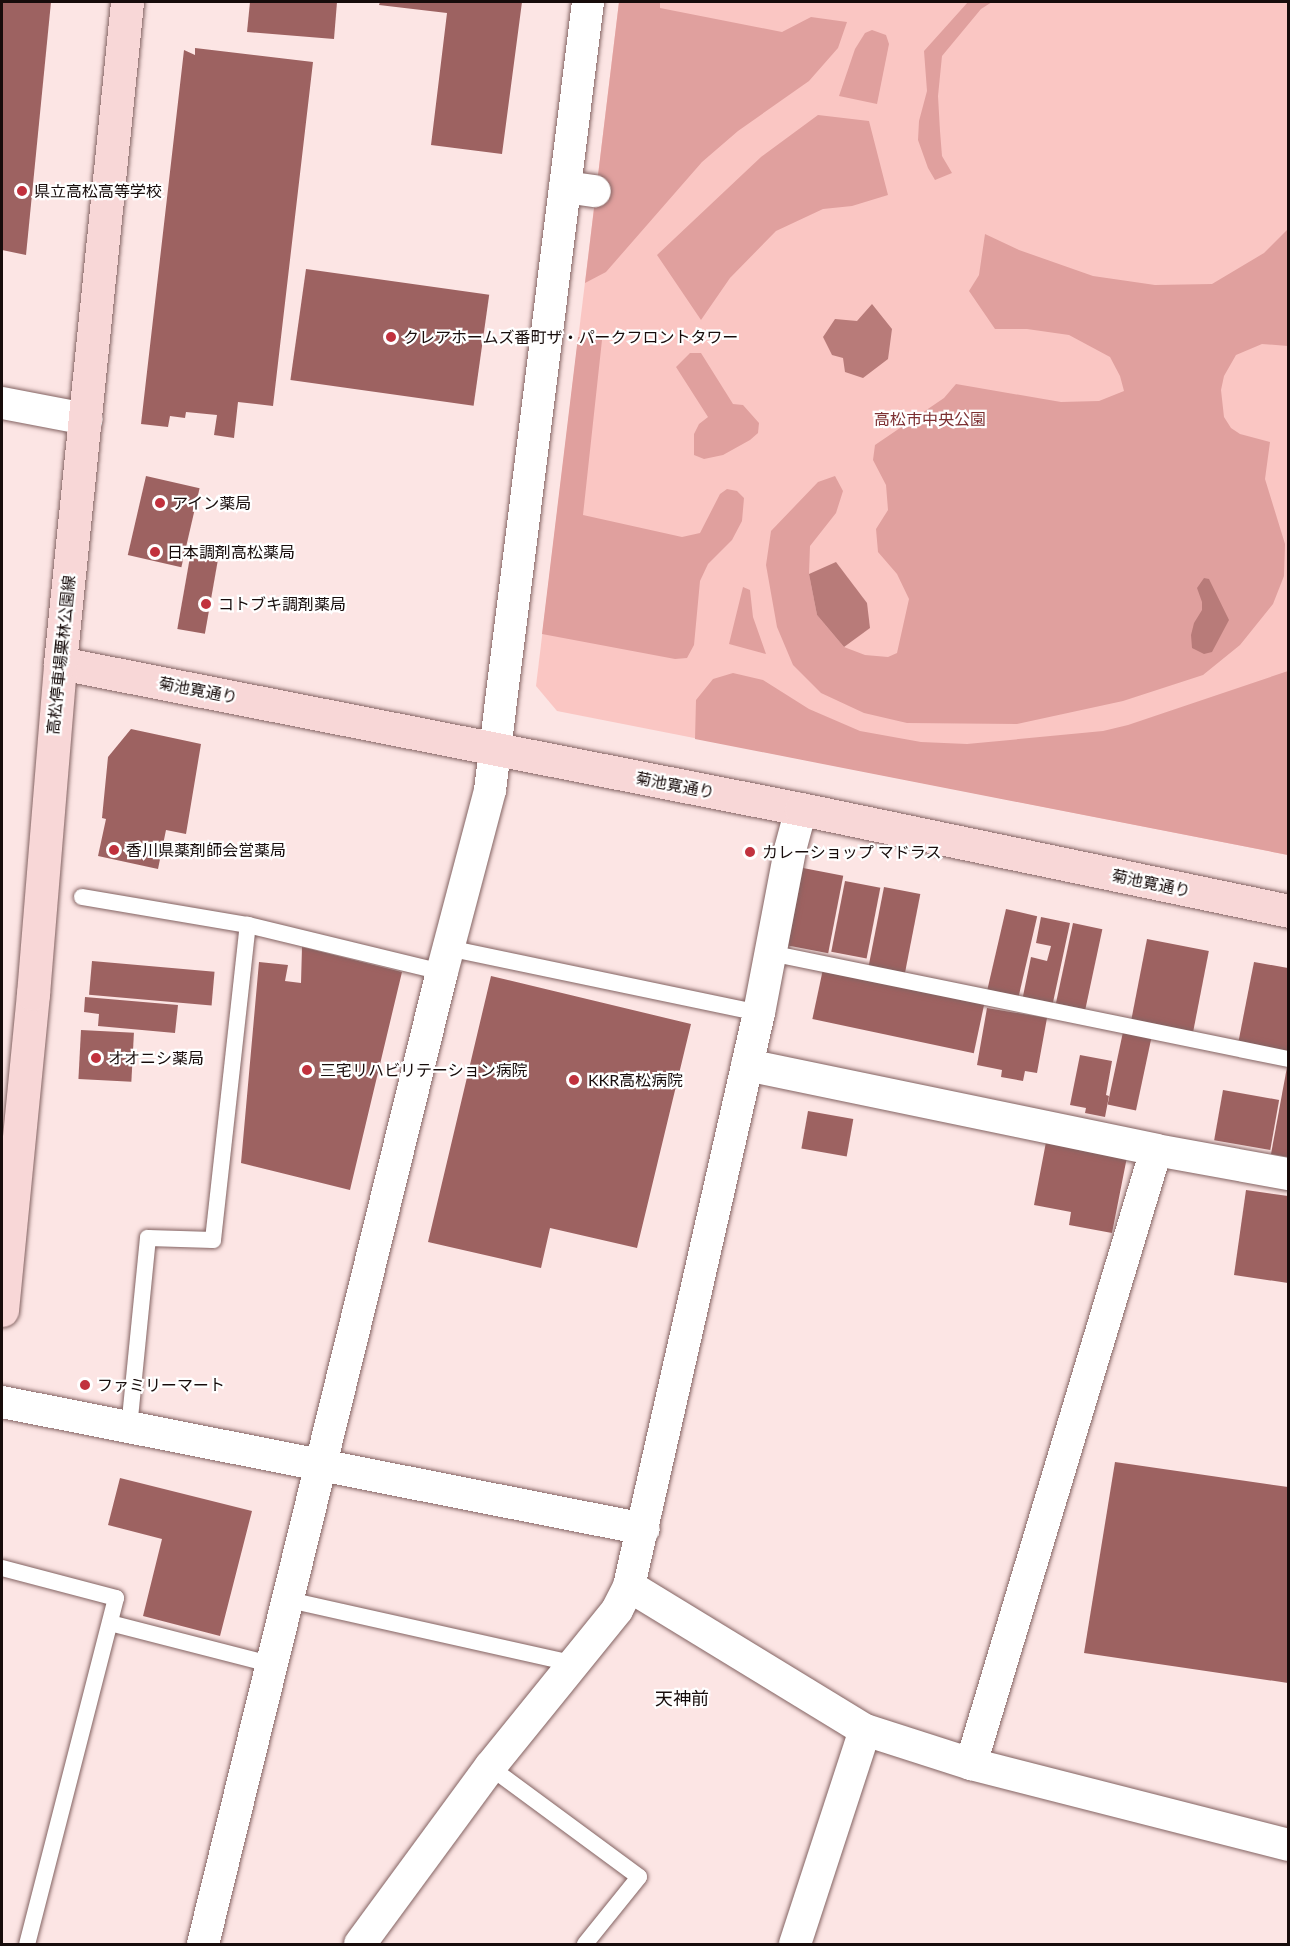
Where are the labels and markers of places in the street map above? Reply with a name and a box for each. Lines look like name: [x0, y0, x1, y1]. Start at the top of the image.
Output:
place label: 県立高松高等学校: [34, 181, 162, 201]
marker: 県立高松高等学校: [15, 184, 29, 198]
place label: クレアホームズ番町ザ・パークフロントタワー: [403, 327, 739, 347]
marker: クレアホームズ番町ザ・パークフロントタワー: [384, 330, 398, 344]
place label: アイン薬局: [172, 493, 252, 513]
marker: アイン薬局: [153, 496, 167, 510]
place label: 日本調剤高松薬局: [167, 542, 295, 562]
marker: 日本調剤高松薬局: [148, 545, 162, 559]
place label: コトブキ調剤薬局: [218, 594, 346, 614]
marker: コトブキ調剤薬局: [199, 597, 213, 611]
place label: 香川県薬剤師会営薬局: [126, 840, 286, 860]
place label: カレーショップ マドラス: [762, 842, 942, 862]
marker: 香川県薬剤師会営薬局: [107, 843, 121, 857]
marker: カレーショップ マドラス: [743, 845, 757, 859]
place label: オオニシ薬局: [108, 1048, 204, 1068]
marker: オオニシ薬局: [89, 1051, 103, 1065]
place label: 三宅リハビリテーション病院: [320, 1060, 528, 1080]
marker: 三宅リハビリテーション病院: [298, 1061, 316, 1079]
place label: KKR高松病院: [588, 1070, 683, 1090]
marker: KKR高松病院: [565, 1071, 583, 1089]
place label: ファミリーマート: [97, 1375, 225, 1395]
marker: ファミリーマート: [78, 1378, 92, 1392]

